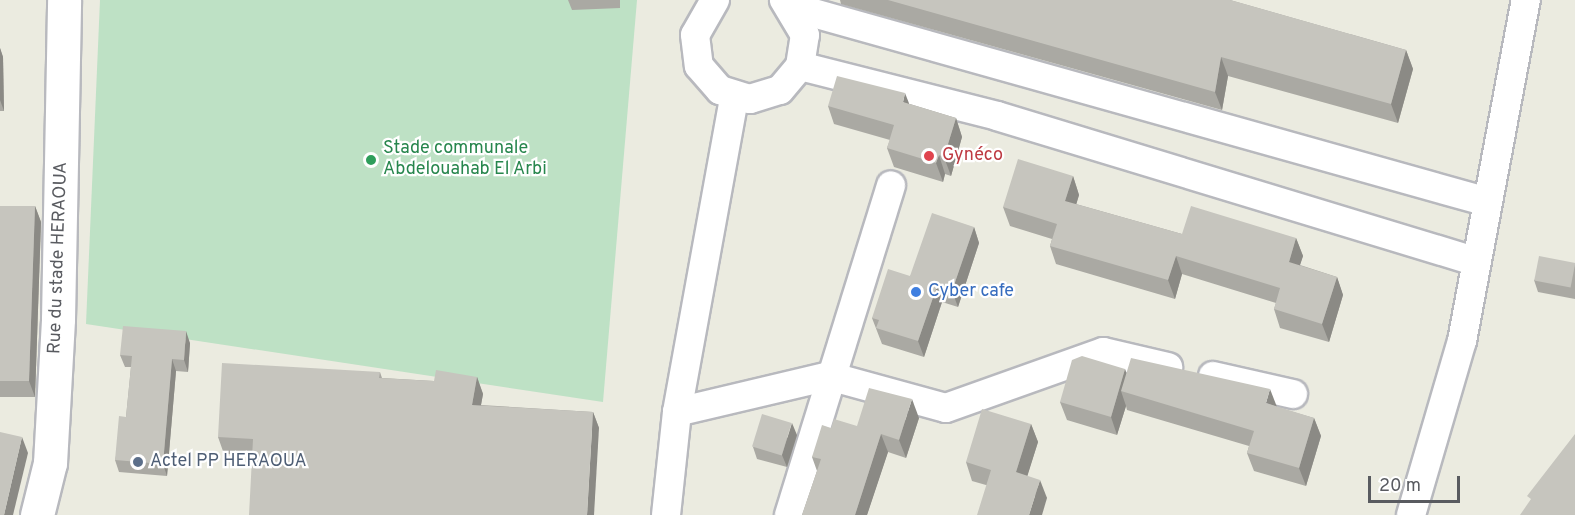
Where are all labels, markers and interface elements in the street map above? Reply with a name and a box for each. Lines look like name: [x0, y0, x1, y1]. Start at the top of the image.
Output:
place label: Stade communale Abdelouahab El Arbi: [383, 139, 548, 182]
place label: Gynéco: [942, 145, 1003, 167]
marker: Gynéco: [920, 147, 938, 165]
marker: Stade communale Abdelouahab El Arbi: [364, 153, 378, 167]
street label: Rue du stade HERAOUA: [45, 161, 73, 355]
place label: Cyber cafe: [928, 281, 1014, 303]
marker: Cyber cafe: [909, 285, 923, 299]
place label: Actel PP HERAOUA: [150, 451, 307, 473]
marker: Actel PP HERAOUA: [131, 455, 145, 469]
scale bar: [1371, 464, 1462, 502]
text: 20 m: [1379, 475, 1421, 498]

